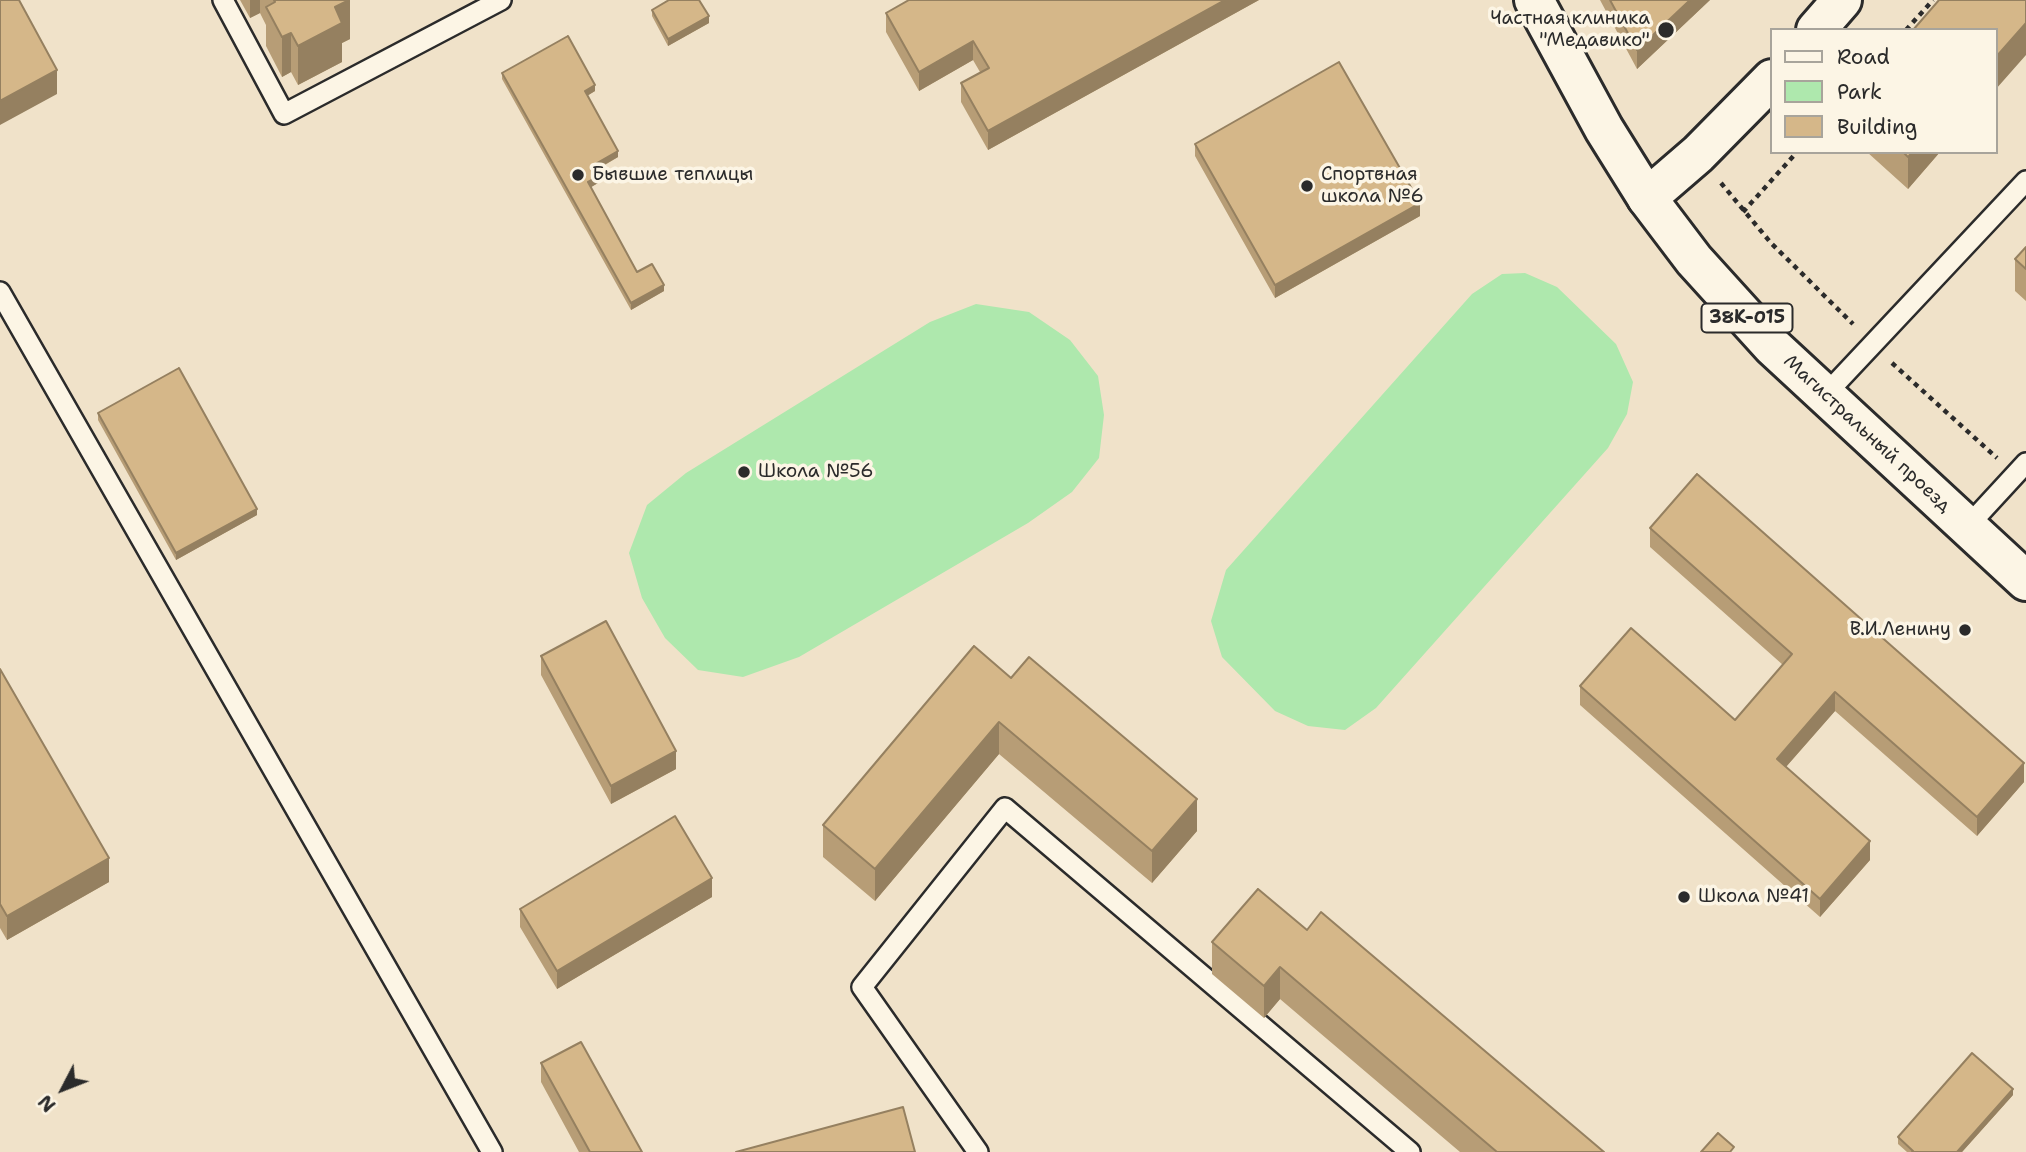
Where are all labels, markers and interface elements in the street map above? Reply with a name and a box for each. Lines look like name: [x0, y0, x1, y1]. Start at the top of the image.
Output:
place label: Частная клиника "Медавико": [1490, 8, 1650, 52]
marker: Частная клиника "Медавико": [1656, 20, 1676, 40]
legend: [1770, 28, 1998, 154]
text: Road: [1837, 43, 1890, 71]
text: Park: [1837, 78, 1882, 106]
text: Building: [1837, 113, 1917, 141]
place label: Бывшие теплицы: [592, 164, 753, 186]
place label: Спортвная школа №6: [1321, 164, 1424, 208]
marker: Бывшие теплицы: [570, 167, 586, 183]
marker: Спортвная школа №6: [1299, 178, 1315, 194]
road number: 38К-015: [1702, 304, 1792, 332]
street label: Магистральный проезд: [1778, 350, 1956, 518]
place label: Школа №56: [758, 461, 874, 483]
marker: Школа №56: [736, 464, 752, 480]
place label: В.И.Ленину: [1850, 619, 1951, 641]
marker: В.И.Ленину: [1957, 622, 1973, 638]
place label: Школа №41: [1698, 886, 1809, 908]
marker: Школа №41: [1676, 889, 1692, 905]
north arrow: [28, 1054, 98, 1124]
text: N: [33, 1089, 61, 1117]

